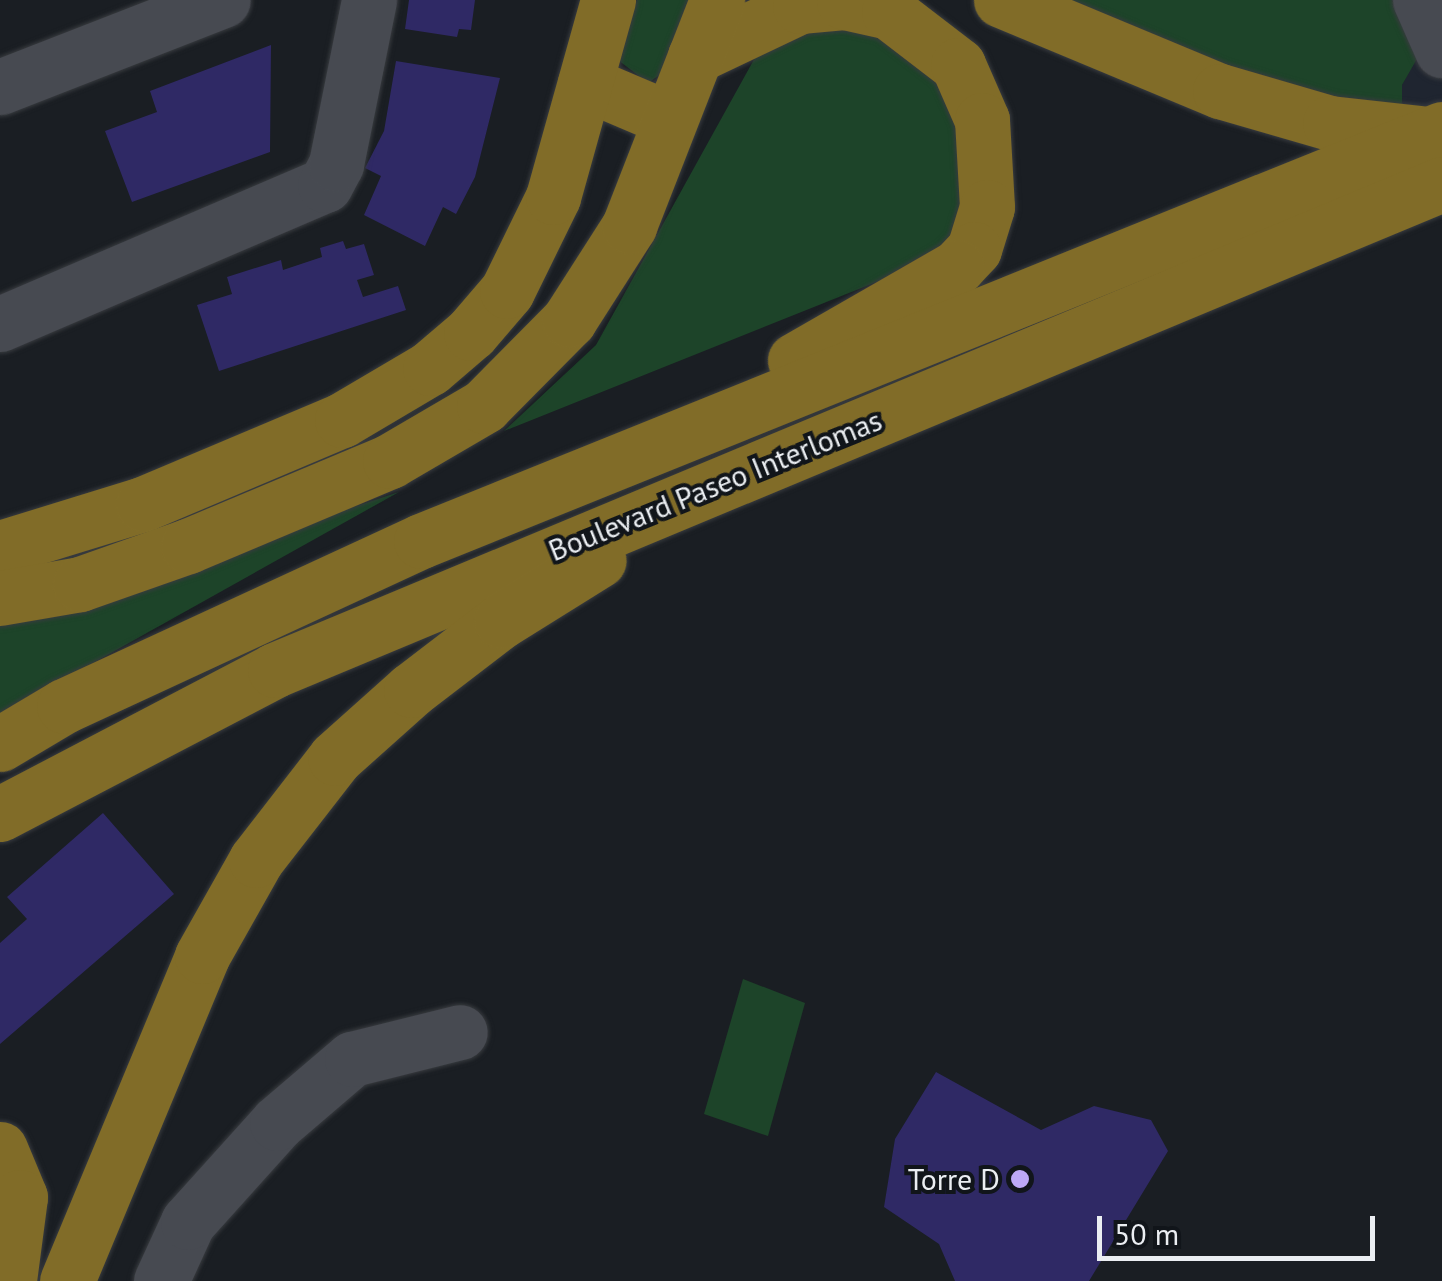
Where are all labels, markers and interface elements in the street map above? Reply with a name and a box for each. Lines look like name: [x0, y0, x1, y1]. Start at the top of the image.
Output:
street label: Boulevard Paseo Interlomas: [543, 402, 887, 568]
place label: Torre D: [908, 1161, 1000, 1197]
marker: Torre D: [1009, 1168, 1031, 1190]
scale bar: [1102, 1196, 1380, 1258]
text: 50 m: [1114, 1214, 1179, 1253]

